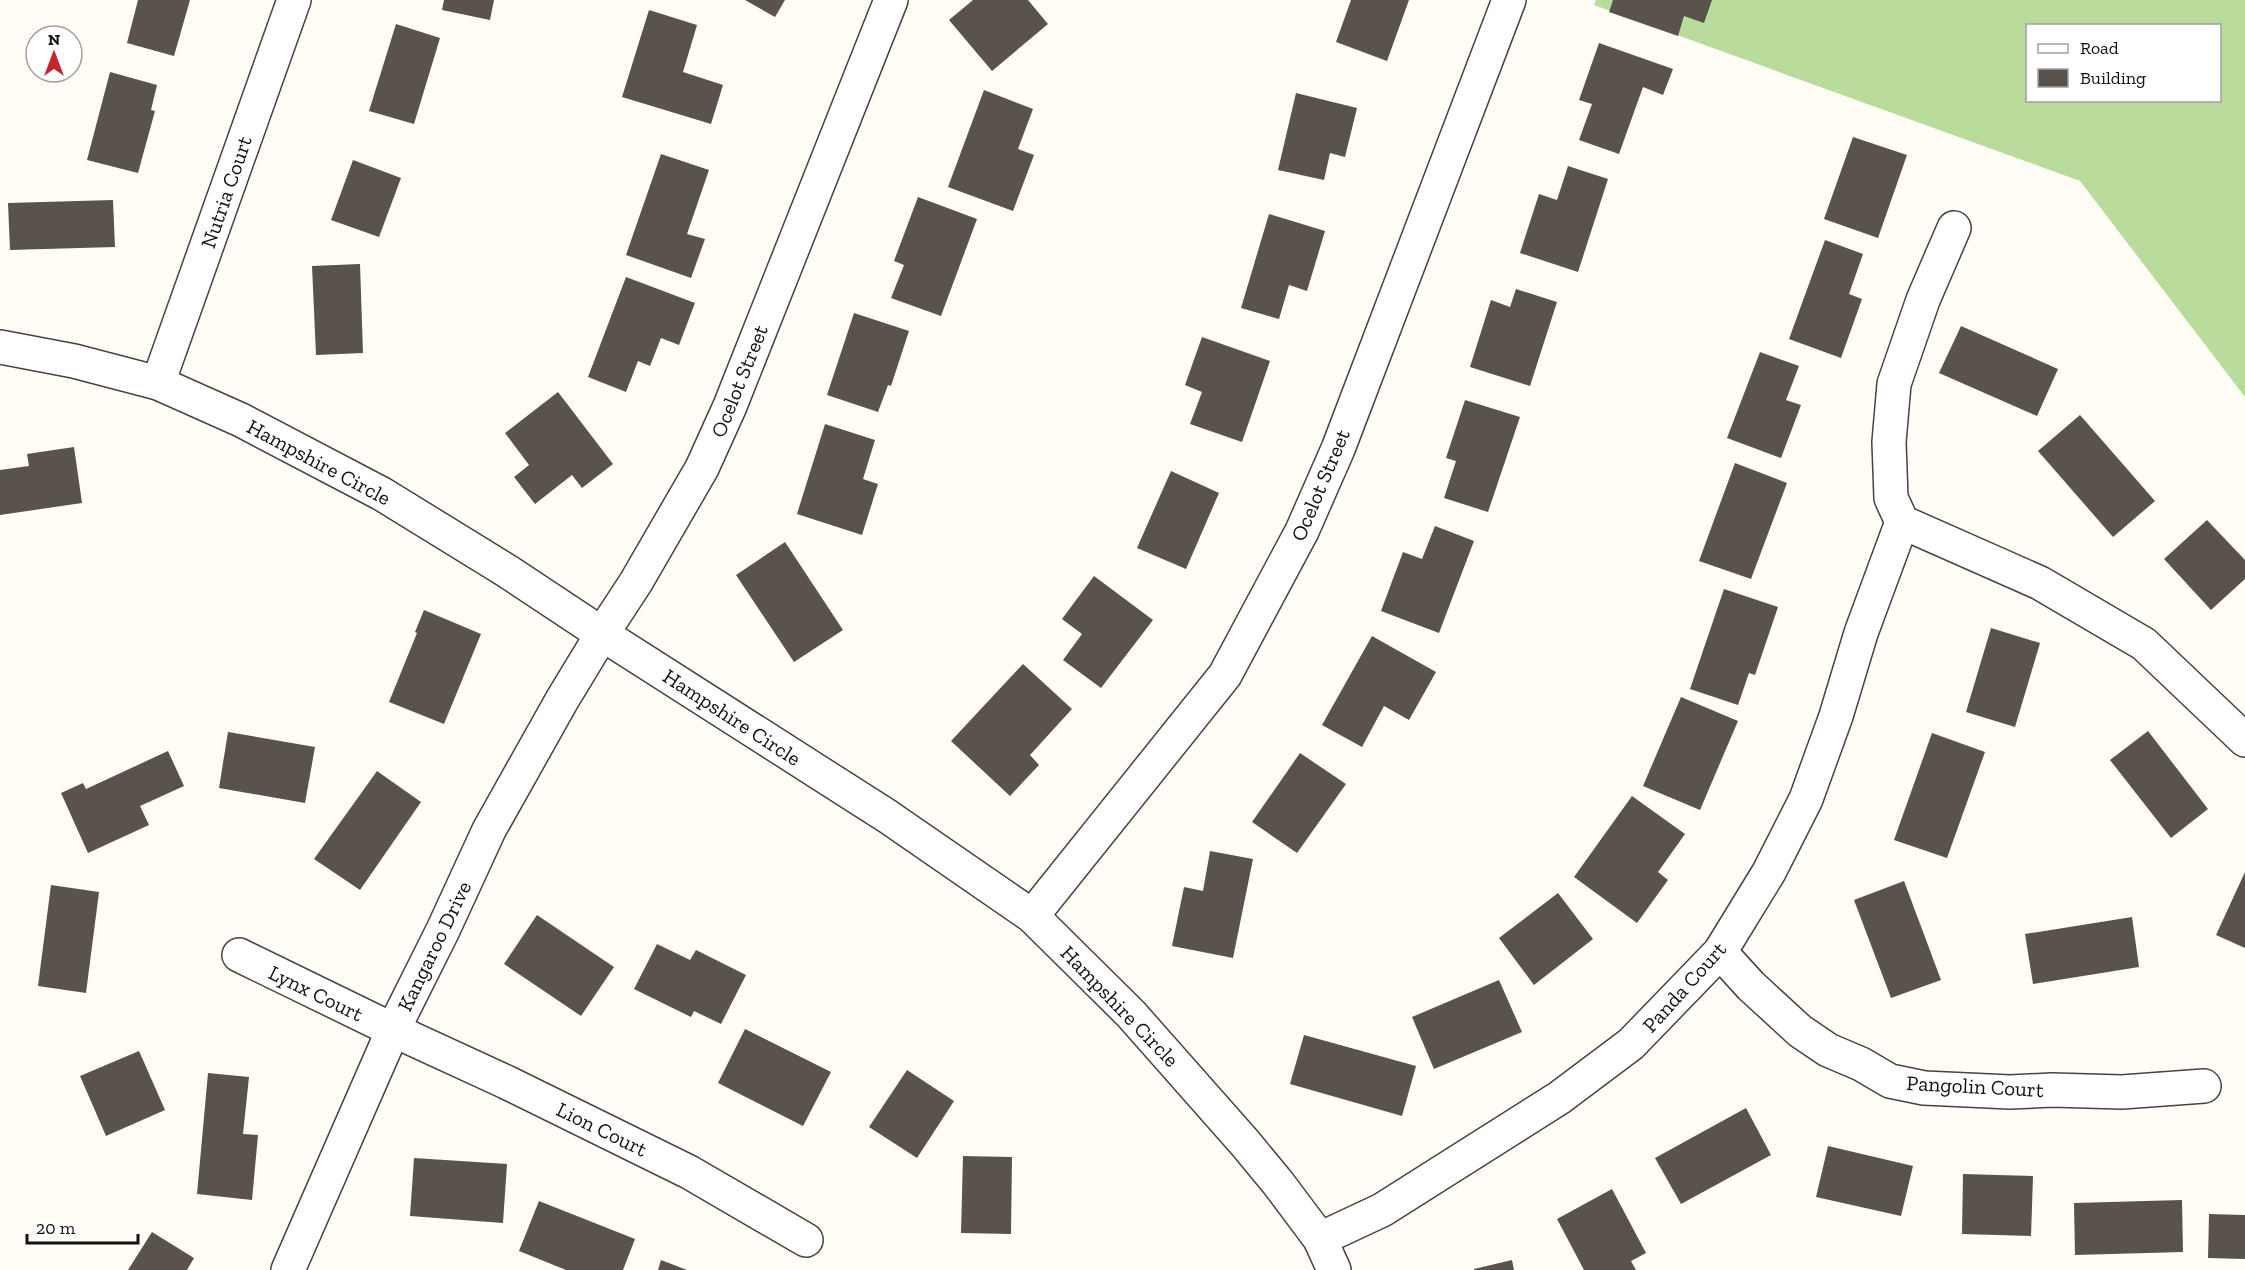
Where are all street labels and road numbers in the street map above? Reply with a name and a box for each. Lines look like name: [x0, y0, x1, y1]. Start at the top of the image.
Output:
street label: Nutria Court: [195, 132, 257, 251]
street label: Ocelot Street: [705, 321, 773, 441]
street label: Hampshire Circle: [243, 414, 395, 510]
street label: Ocelot Street: [1285, 425, 1355, 545]
street label: Hampshire Circle: [658, 663, 806, 771]
street label: Kangaroo Drive: [392, 877, 476, 1015]
street label: Panda Court: [1637, 936, 1731, 1037]
street label: Hampshire Circle: [1056, 940, 1184, 1072]
street label: Lynx Court: [265, 959, 367, 1027]
street label: Pangolin Court: [1906, 1070, 2044, 1102]
street label: Lion Court: [553, 1096, 652, 1162]

